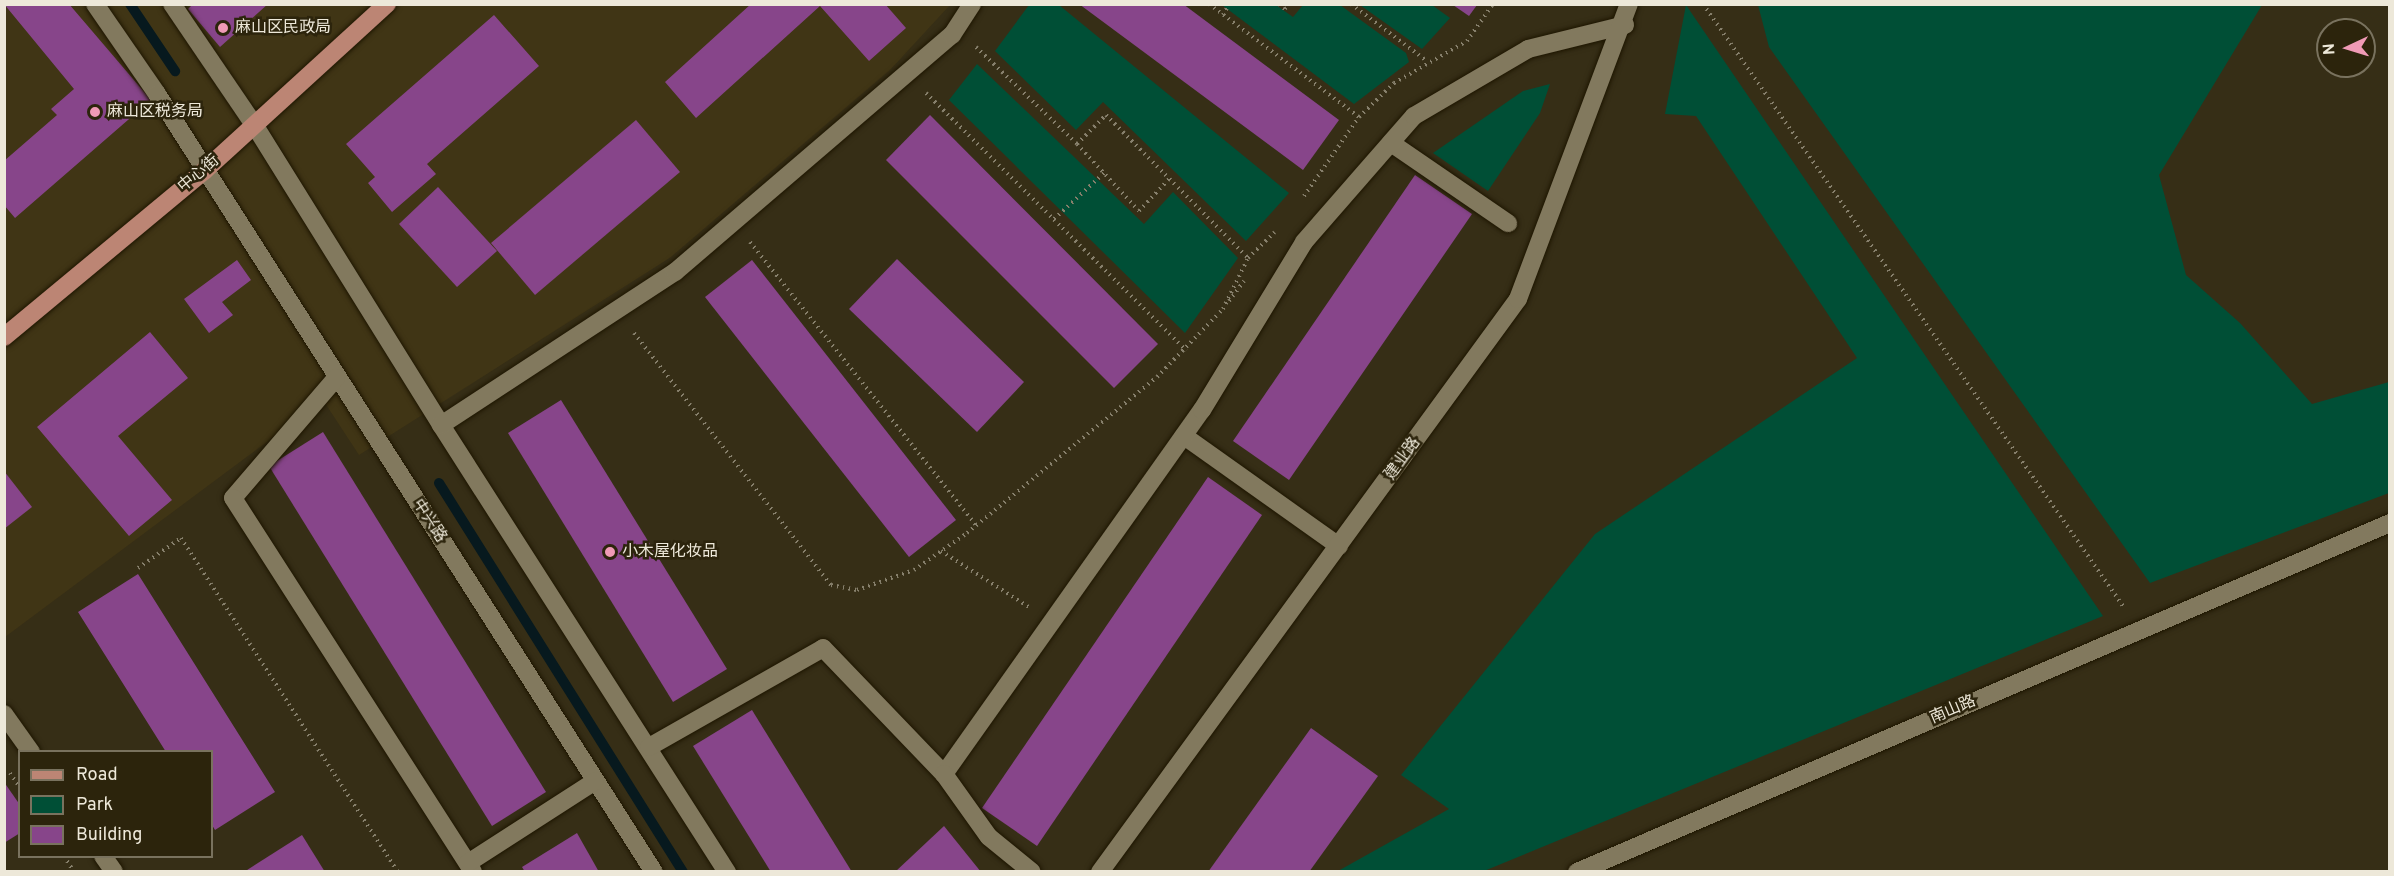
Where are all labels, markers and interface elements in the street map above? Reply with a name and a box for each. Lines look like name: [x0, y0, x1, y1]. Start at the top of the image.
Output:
place label: 麻山区民政局: [235, 18, 331, 38]
north arrow: [2316, 18, 2376, 78]
marker: 麻山区民政局: [216, 21, 230, 35]
text: N: [2320, 43, 2340, 56]
place label: 麻山区税务局: [107, 102, 203, 122]
marker: 麻山区税务局: [88, 105, 102, 119]
street label: 中心街: [174, 151, 224, 197]
street label: 建业路: [1381, 434, 1425, 484]
street label: 中兴路: [408, 496, 450, 546]
place label: 小木屋化妆品: [622, 542, 718, 562]
marker: 小木屋化妆品: [603, 545, 617, 559]
street label: 南山路: [1927, 692, 1979, 728]
legend: [18, 750, 213, 858]
text: Road: [76, 764, 118, 787]
text: Park: [76, 794, 113, 817]
text: Building: [76, 824, 142, 847]

